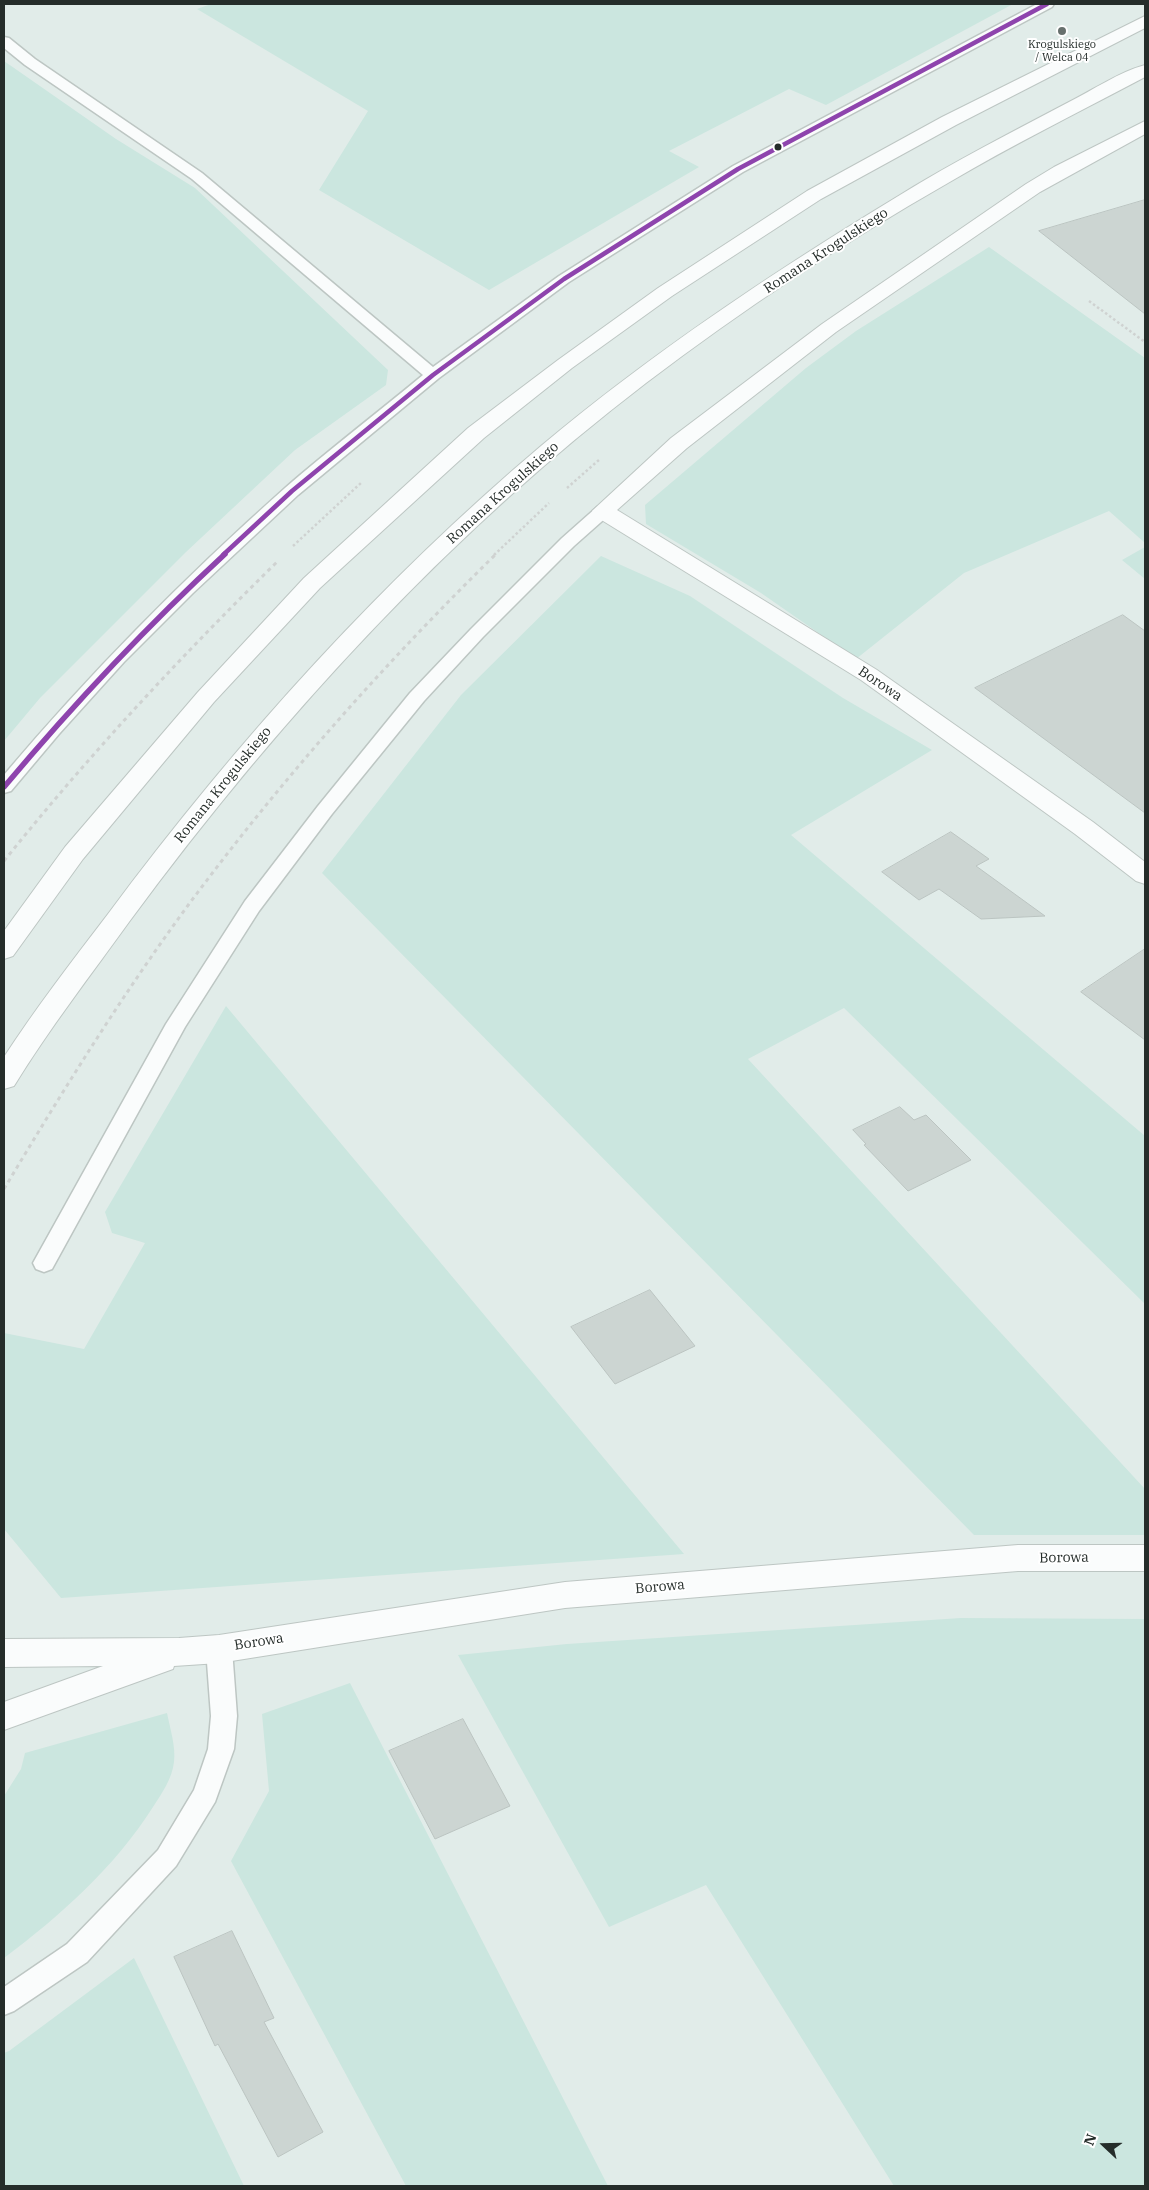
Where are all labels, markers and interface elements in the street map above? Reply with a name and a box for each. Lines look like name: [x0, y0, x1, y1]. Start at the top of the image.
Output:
marker: Krogulskiego / Welca 04: [1056, 25, 1068, 37]
place label: Krogulskiego / Welca 04: [1028, 38, 1096, 64]
unlabelled marker: [773, 142, 783, 152]
street label: Romana Krogulskiego: [761, 205, 891, 297]
street label: Romana Krogulskiego: [444, 438, 562, 548]
street label: Borowa: [855, 663, 905, 705]
street label: Romana Krogulskiego: [171, 724, 275, 846]
street label: Borowa: [1039, 1549, 1089, 1567]
street label: Borowa: [635, 1576, 685, 1598]
street label: Borowa: [233, 1630, 285, 1654]
north arrow: [1079, 2120, 1129, 2170]
text: N: [1080, 2131, 1100, 2148]

